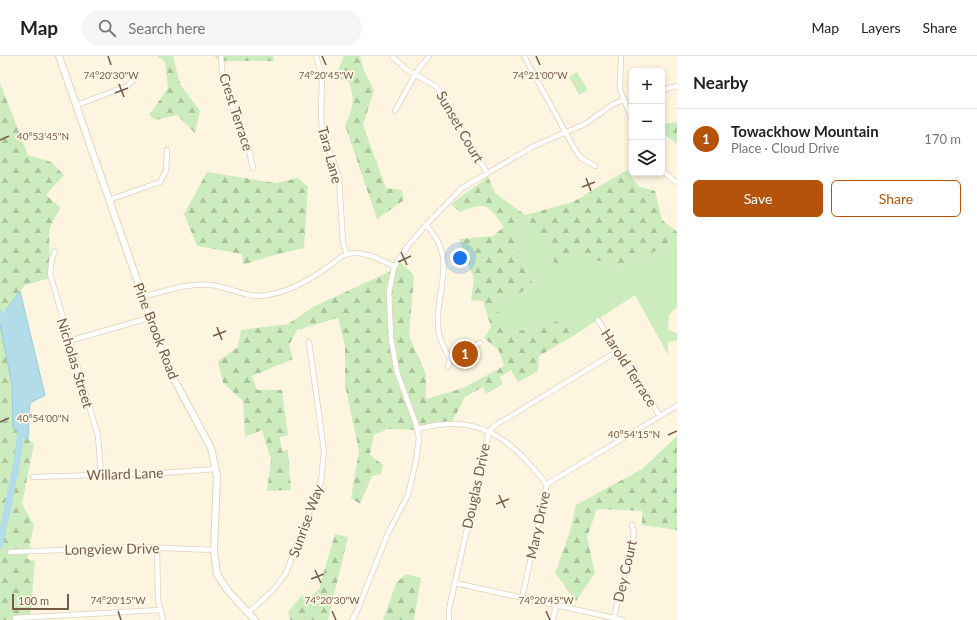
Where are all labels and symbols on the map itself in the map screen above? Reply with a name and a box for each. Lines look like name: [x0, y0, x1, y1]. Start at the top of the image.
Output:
text: 74°20'30"W: [83, 69, 139, 81]
text: 74°20'45"W: [298, 69, 354, 81]
text: 74°21'00"W: [512, 69, 568, 81]
street label: Crest Terrace: [216, 71, 257, 153]
street label: Sunset Court: [433, 88, 488, 166]
street label: Tara Lane: [315, 124, 346, 185]
text: 40°53'45"N: [17, 130, 69, 142]
your location: [450, 248, 470, 268]
street label: Pine Brook Road: [130, 280, 183, 381]
street label: Nicholas Street: [54, 316, 97, 410]
street label: Harold Terrace: [598, 326, 661, 410]
pin: 1: [452, 339, 478, 369]
text: 40°54'00"N: [17, 412, 69, 424]
text: 40°54'15"N: [608, 428, 660, 440]
street label: Douglas Drive: [458, 442, 493, 530]
street label: Willard Lane: [86, 464, 164, 483]
street label: Sunrise Way: [285, 481, 327, 559]
street label: Mary Drive: [522, 490, 553, 560]
street label: Dey Court: [609, 538, 640, 604]
street label: Longview Drive: [64, 539, 160, 558]
scale bar: [12, 592, 69, 611]
text: 74°20'15"W: [90, 594, 146, 606]
text: 74°20'30"W: [304, 594, 360, 606]
text: 74°20'45"W: [518, 594, 574, 606]

